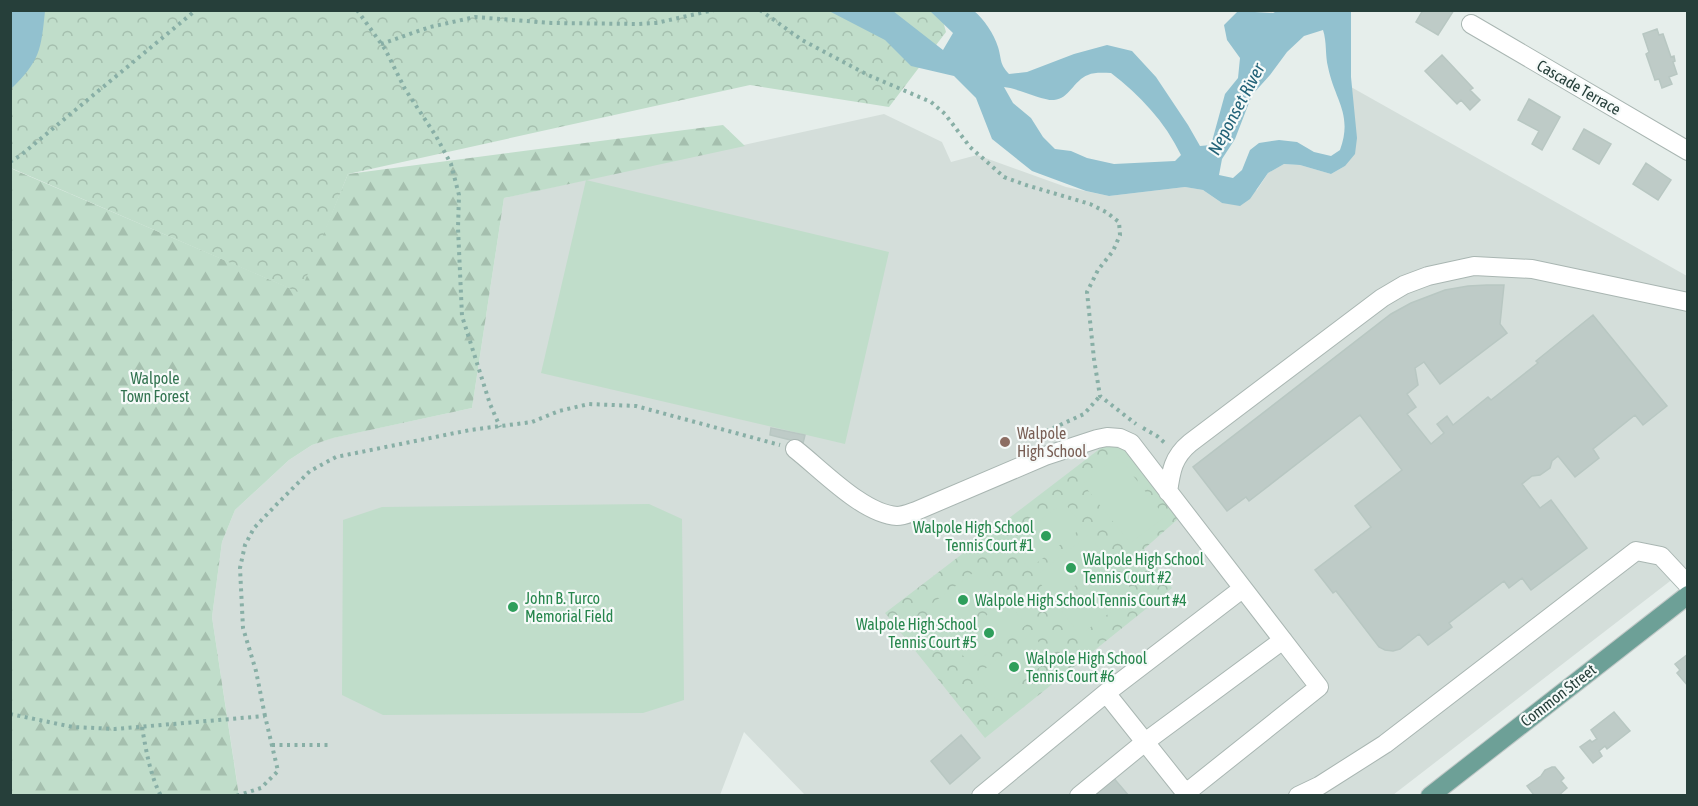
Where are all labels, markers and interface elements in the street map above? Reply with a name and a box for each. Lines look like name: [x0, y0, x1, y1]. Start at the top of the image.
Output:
street label: Cascade Terrace: [1534, 56, 1624, 118]
water label: Neponset River: [1203, 59, 1269, 158]
park label: Walpole Town Forest: [121, 369, 190, 405]
place label: Walpole High School: [1017, 424, 1087, 461]
marker: Walpole High School: [998, 435, 1012, 449]
place label: Walpole High School Tennis Court #1: [913, 518, 1035, 554]
marker: Walpole High School Tennis Court #1: [1039, 529, 1053, 543]
place label: Walpole High School Tennis Court #2: [1083, 550, 1205, 586]
marker: Walpole High School Tennis Court #2: [1064, 561, 1078, 575]
place label: John B. Turco Memorial Field: [525, 589, 613, 625]
place label: Walpole High School Tennis Court #4: [975, 591, 1187, 610]
marker: Walpole High School Tennis Court #4: [956, 593, 970, 607]
marker: John B. Turco Memorial Field: [506, 600, 520, 614]
place label: Walpole High School Tennis Court #5: [856, 615, 978, 651]
marker: Walpole High School Tennis Court #5: [982, 626, 996, 640]
place label: Walpole High School Tennis Court #6: [1026, 649, 1148, 685]
marker: Walpole High School Tennis Court #6: [1007, 660, 1021, 674]
street label: Common Street: [1517, 660, 1599, 730]

